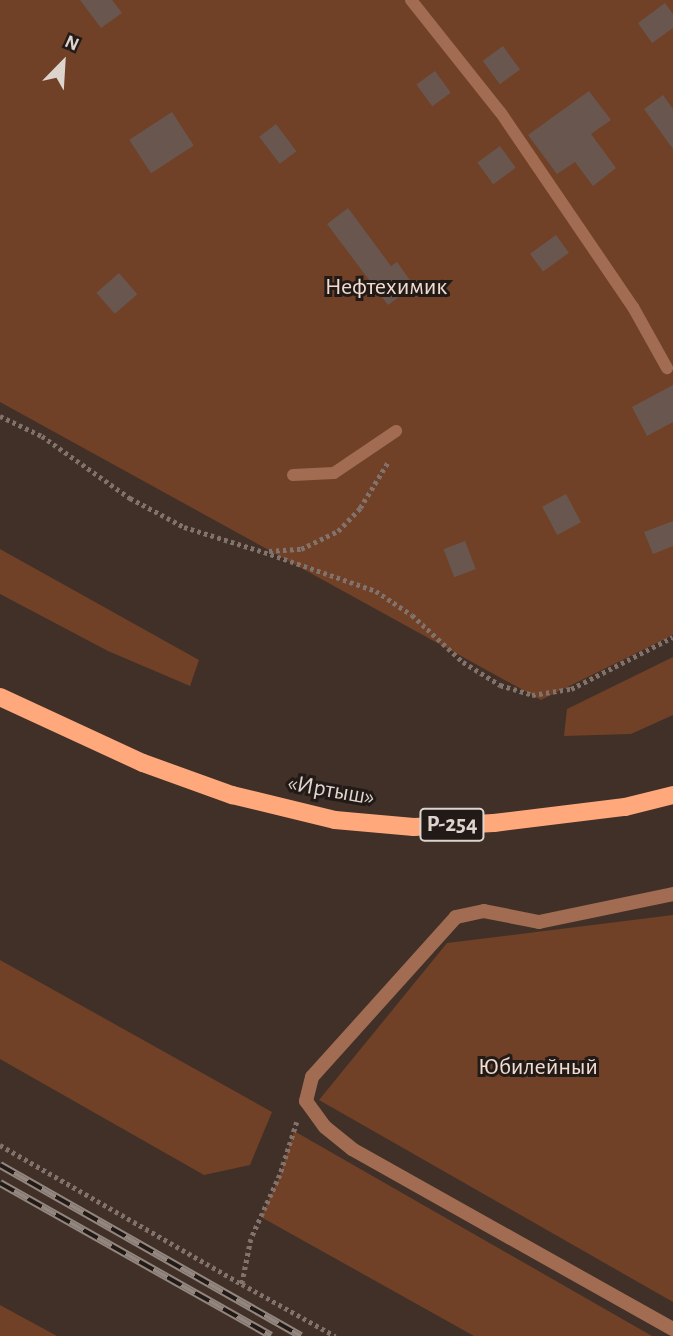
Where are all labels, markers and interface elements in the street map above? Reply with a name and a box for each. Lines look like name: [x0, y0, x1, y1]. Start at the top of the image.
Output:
north arrow: [28, 28, 98, 98]
text: N: [62, 32, 82, 55]
park label: Нефтехимик: [325, 274, 447, 302]
street label: «Иртыш»: [285, 769, 377, 813]
road number: Р-254: [419, 806, 485, 845]
park label: Юбилейный: [478, 1054, 598, 1082]

